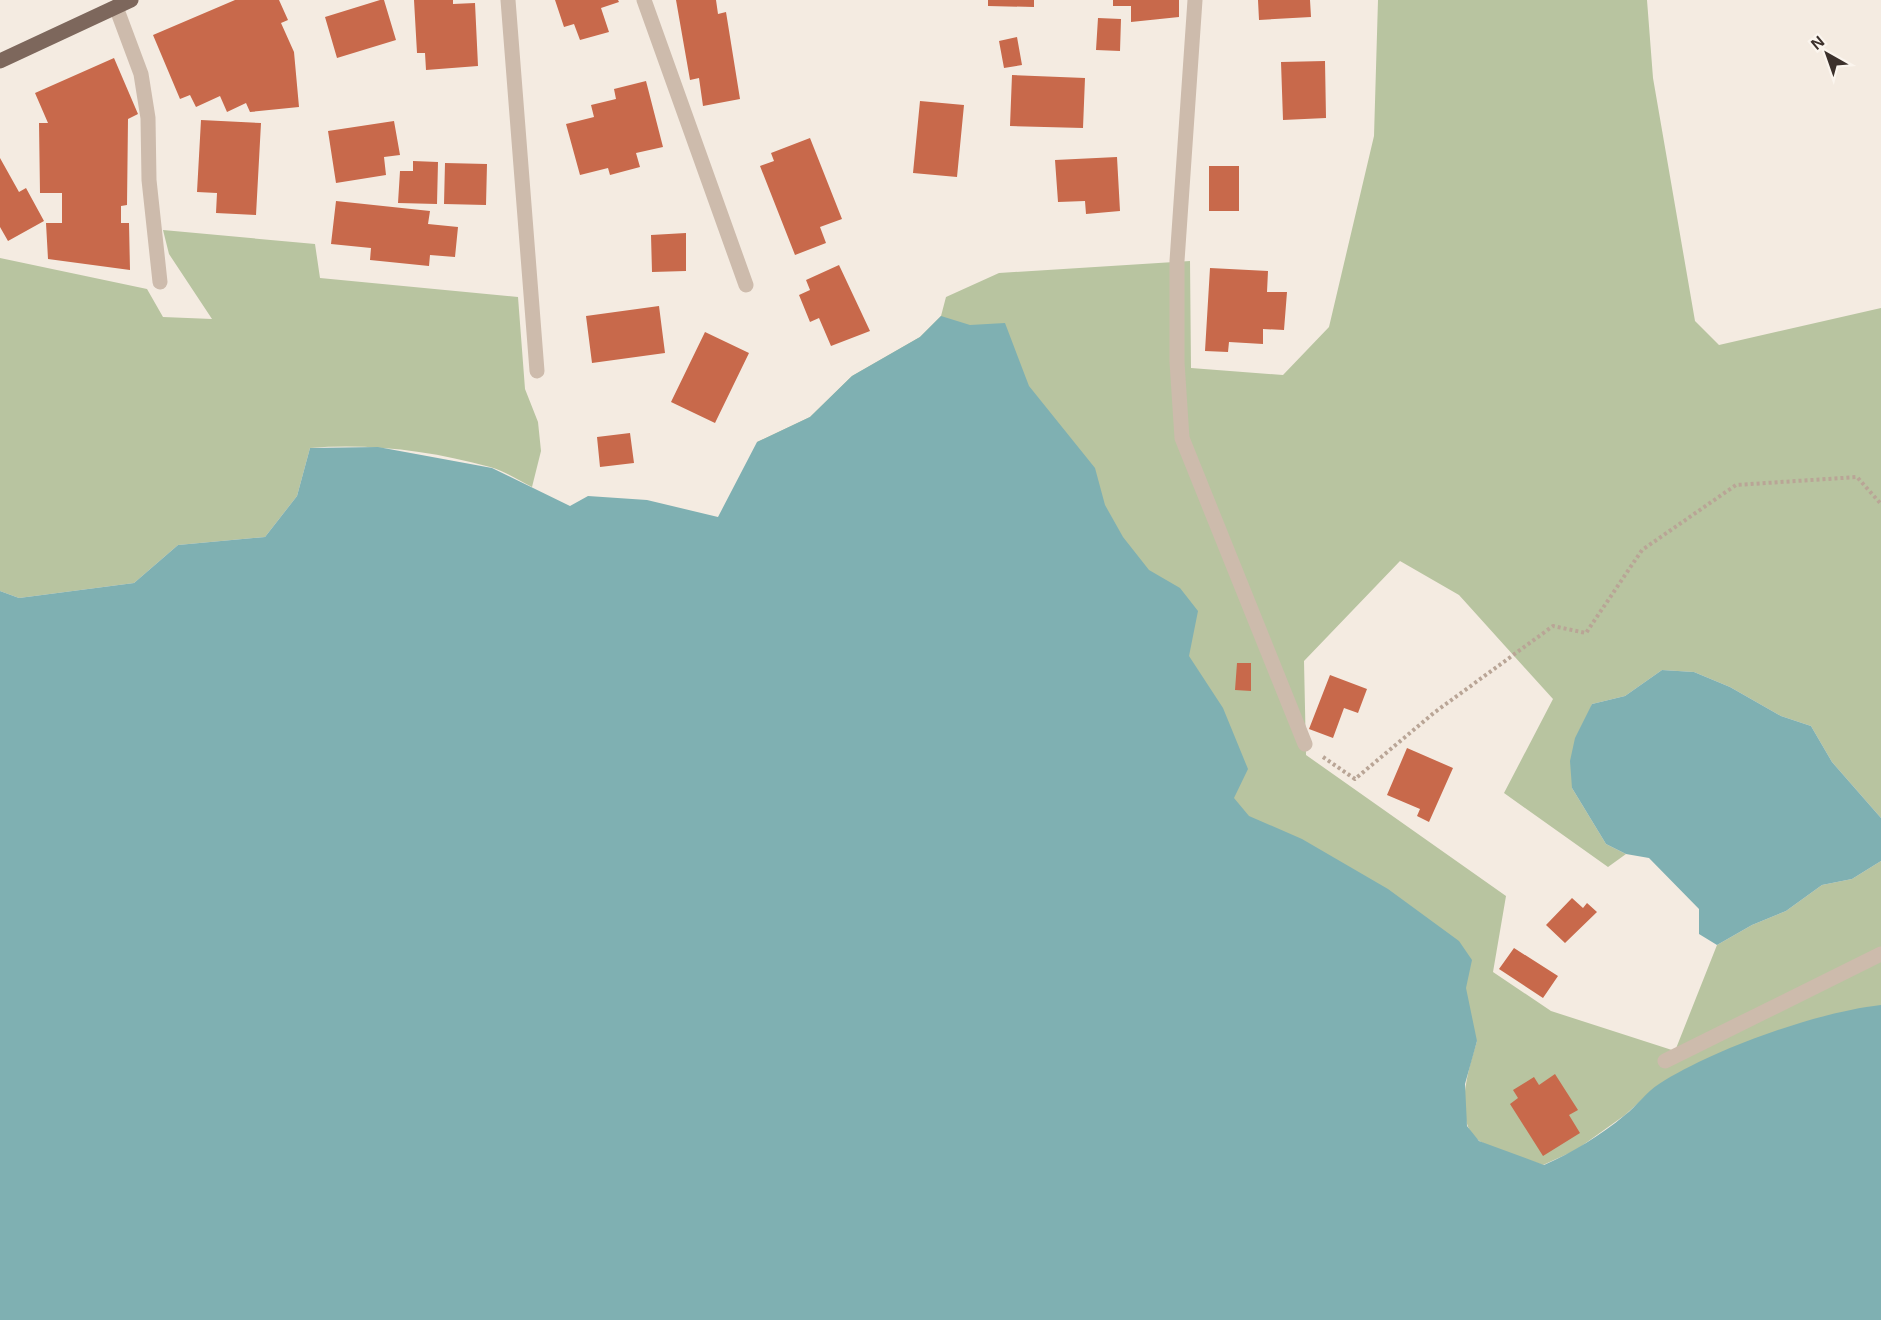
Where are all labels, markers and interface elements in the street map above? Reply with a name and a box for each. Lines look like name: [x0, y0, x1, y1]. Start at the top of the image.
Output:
north arrow: [1797, 24, 1857, 84]
text: N: [1808, 33, 1828, 53]

